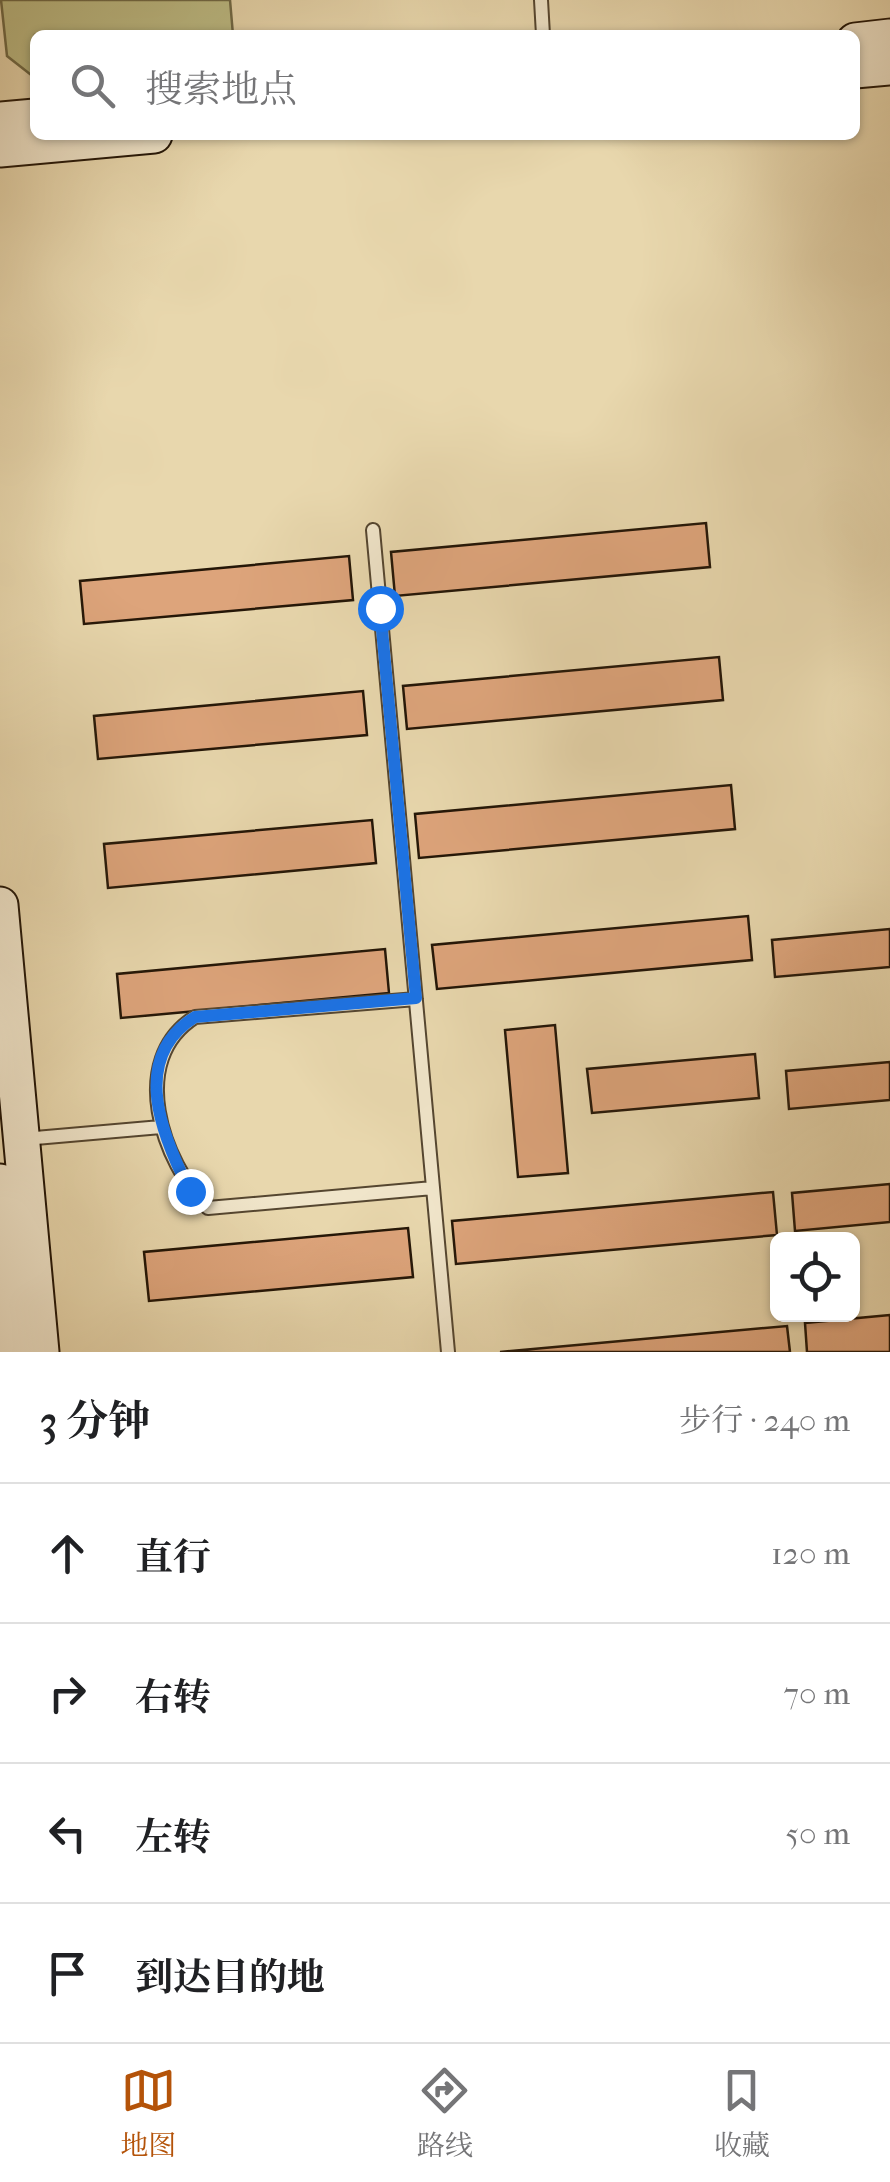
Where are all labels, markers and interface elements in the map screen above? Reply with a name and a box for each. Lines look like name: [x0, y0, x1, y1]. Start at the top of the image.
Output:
search box: [30, 30, 860, 140]
icon: search: [65, 58, 120, 113]
text: 搜索地点: [145, 67, 297, 112]
route start: [358, 586, 404, 632]
route end: [168, 1169, 214, 1215]
map controls: [770, 1232, 860, 1322]
button: locate: [770, 1232, 860, 1322]
text: 3 分钟: [40, 1397, 150, 1446]
text: 步行 · 240 m: [679, 1402, 850, 1439]
icon: ahead: [40, 1526, 95, 1581]
text: 直行: [135, 1535, 211, 1580]
text: 120 m: [771, 1535, 850, 1572]
icon: right: [40, 1666, 95, 1721]
text: 右转: [135, 1675, 211, 1720]
text: 70 m: [784, 1675, 850, 1712]
icon: left: [40, 1806, 95, 1861]
text: 左转: [135, 1815, 211, 1860]
text: 50 m: [785, 1815, 850, 1852]
icon: arrive: [40, 1946, 95, 2001]
text: 到达目的地: [135, 1955, 325, 2000]
tab: 地图: [120, 2063, 176, 2163]
tab: 路线: [417, 2063, 473, 2163]
tab: 收藏: [714, 2063, 770, 2163]

